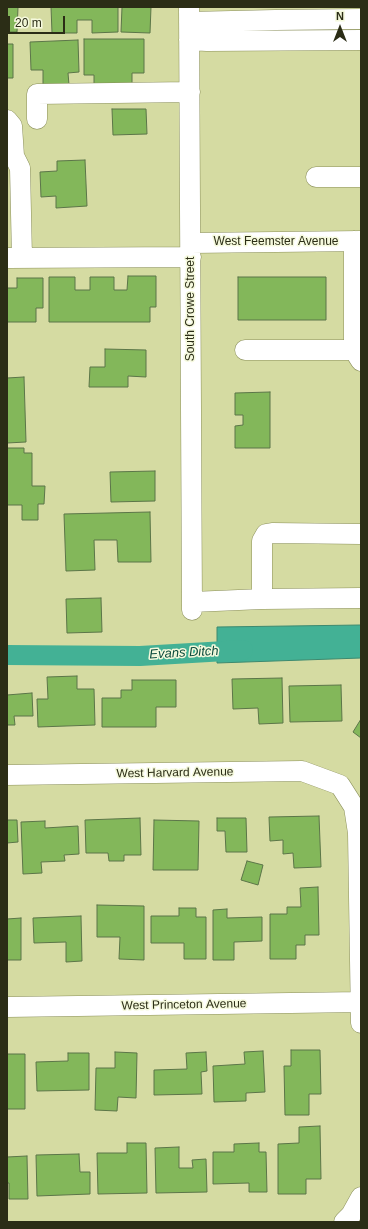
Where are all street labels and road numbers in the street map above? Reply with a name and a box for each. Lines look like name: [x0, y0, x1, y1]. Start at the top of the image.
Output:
street label: West Feemster Avenue: [214, 235, 338, 249]
street label: South Crowe Street: [184, 257, 198, 361]
street label: West Harvard Avenue: [116, 765, 234, 781]
street label: West Princeton Avenue: [121, 997, 247, 1013]

